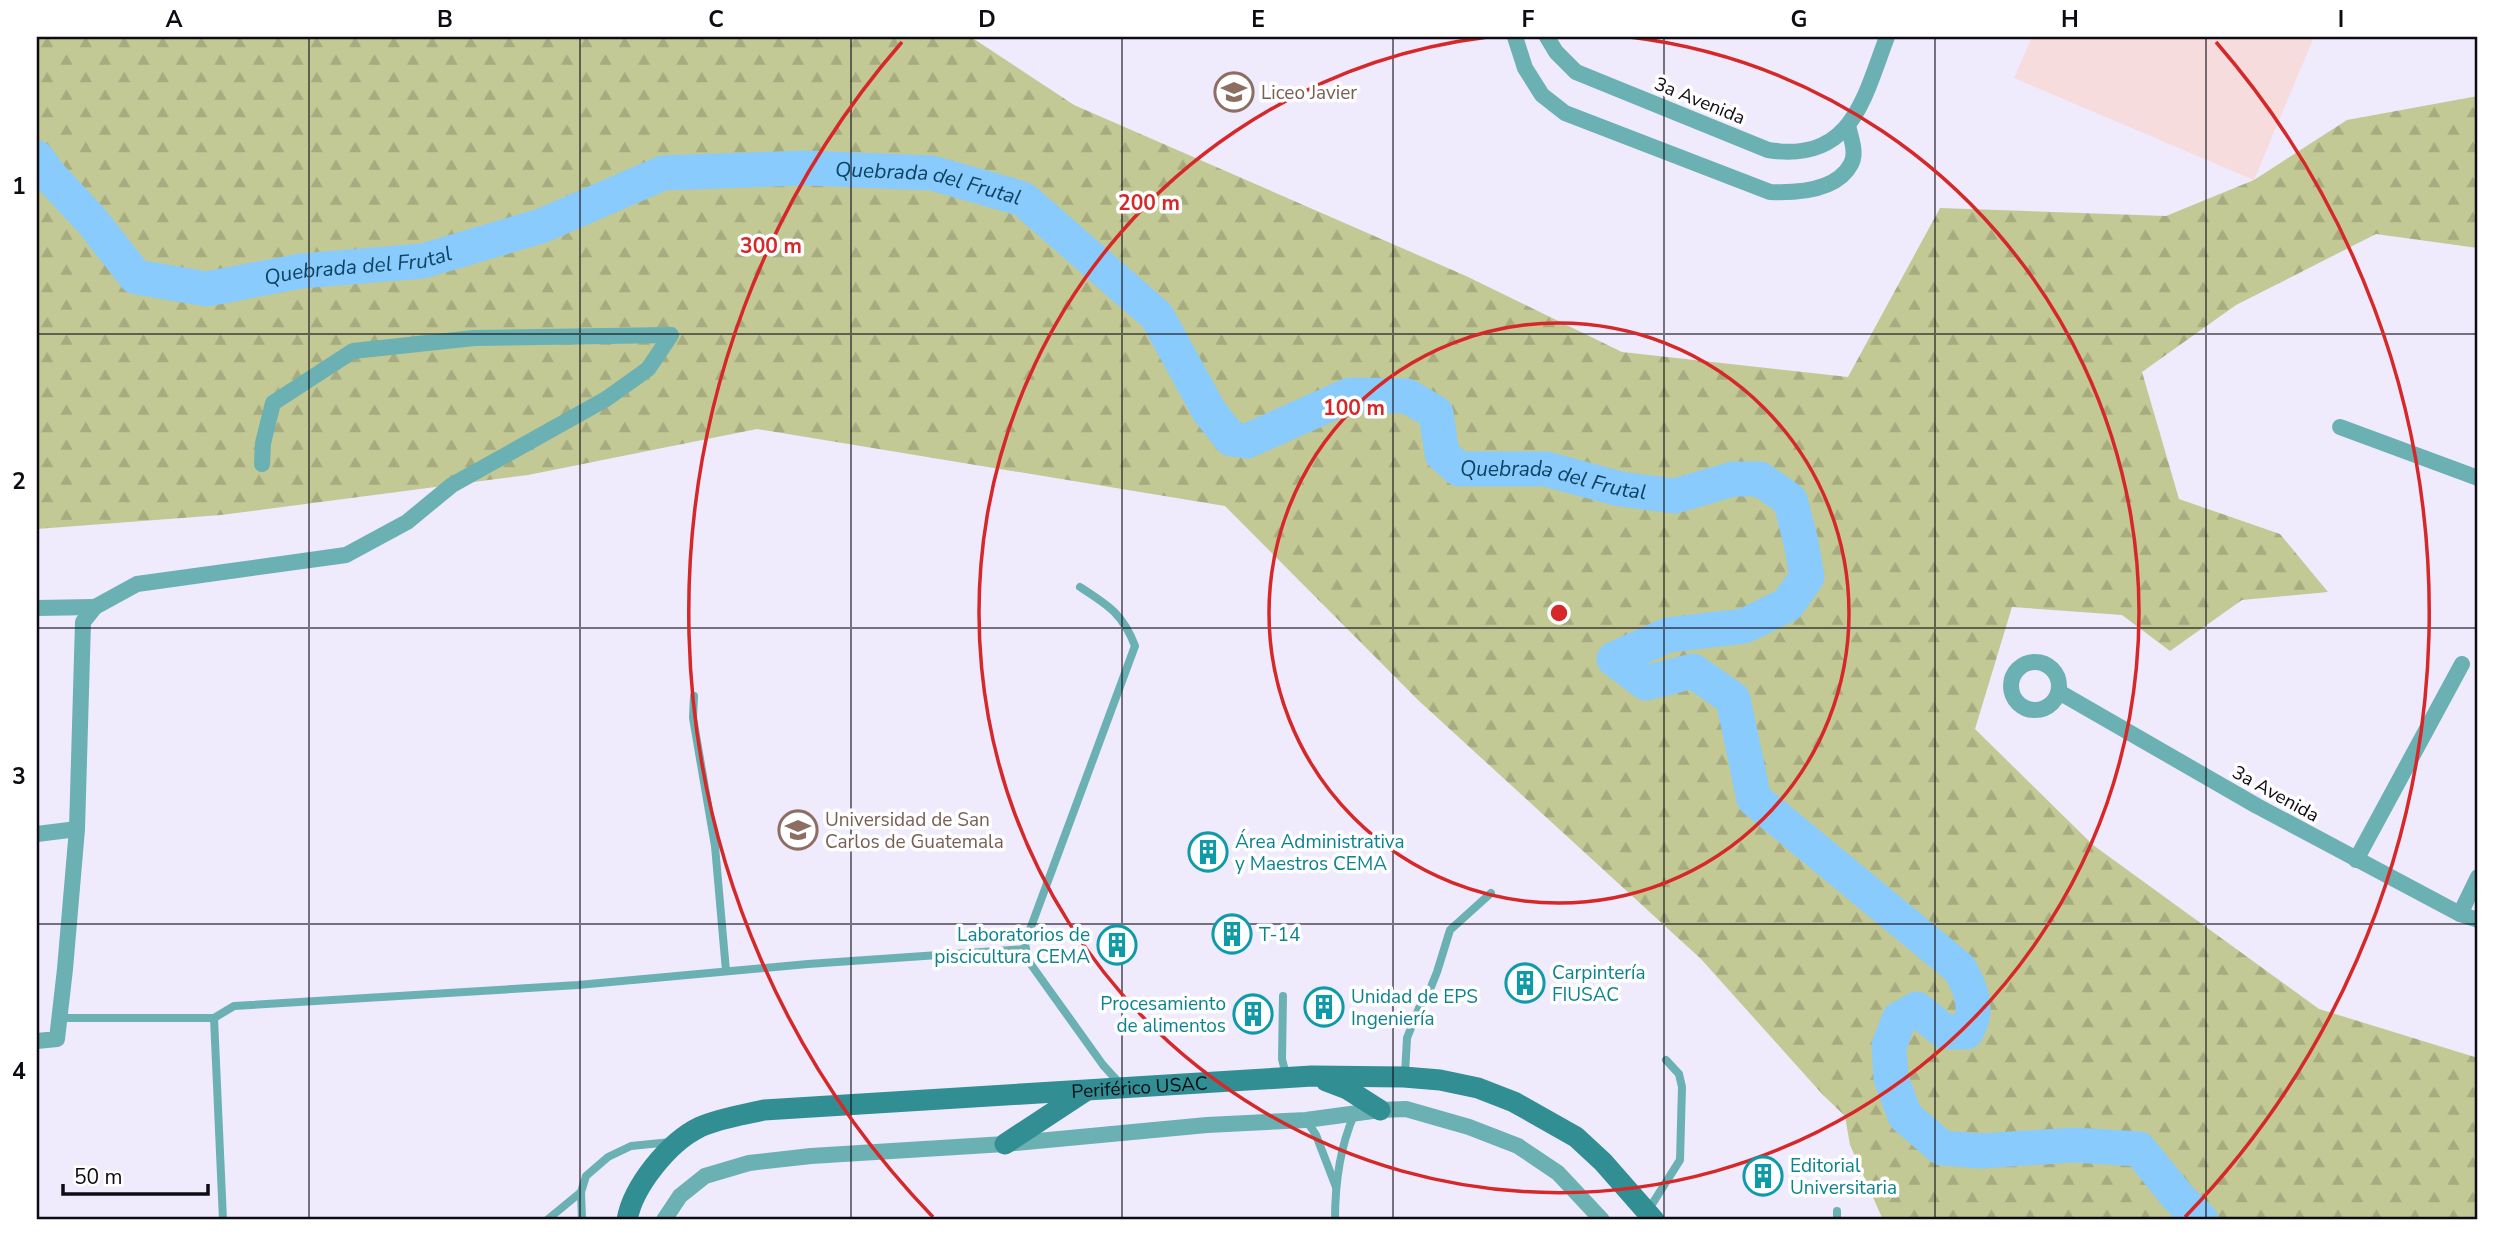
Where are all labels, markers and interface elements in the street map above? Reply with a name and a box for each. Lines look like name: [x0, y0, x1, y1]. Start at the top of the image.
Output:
text: A: [165, 4, 183, 35]
text: B: [437, 4, 453, 35]
text: C: [708, 4, 724, 35]
text: D: [978, 4, 996, 35]
text: E: [1251, 4, 1265, 35]
text: F: [1522, 4, 1535, 35]
text: G: [1791, 4, 1807, 35]
text: H: [2061, 4, 2079, 35]
text: I: [2338, 4, 2344, 35]
school or university icon: Liceo Javier: [1213, 71, 1255, 113]
street label: 3a Avenida: [1650, 71, 1749, 131]
place label: Liceo Javier: [1261, 80, 1357, 106]
water label: Quebrada del Frutal: [835, 155, 1024, 212]
text: 1: [12, 171, 26, 202]
text: 200 m: [1118, 189, 1180, 217]
text: 300 m: [740, 232, 802, 260]
water label: Quebrada del Frutal: [262, 239, 455, 292]
text: 100 m: [1323, 394, 1385, 422]
water label: Quebrada del Frutal: [1460, 454, 1648, 506]
text: 2: [12, 466, 26, 497]
centre of rings: [1547, 601, 1571, 625]
street label: 3a Avenida: [2227, 759, 2324, 828]
text: 3: [12, 761, 26, 792]
place label: Universidad de San Carlos de Guatemala: [825, 807, 1004, 855]
school or university icon: Universidad de San Carlos de Guatemala: [777, 809, 819, 851]
place label: Área Administrativa y Maestros CEMA: [1235, 829, 1405, 877]
building icon: Área Administrativa y Maestros CEMA: [1187, 831, 1229, 873]
building icon: T-14: [1211, 913, 1253, 955]
place label: Laboratorios de piscicultura CEMA: [934, 922, 1090, 970]
place label: T-14: [1259, 922, 1300, 948]
building icon: Laboratorios de piscicultura CEMA: [1096, 924, 1138, 966]
place label: Carpintería FIUSAC: [1552, 960, 1646, 1008]
building icon: Carpintería FIUSAC: [1504, 962, 1546, 1004]
place label: Unidad de EPS Ingeniería: [1351, 984, 1478, 1032]
building icon: Unidad de EPS Ingeniería: [1303, 986, 1345, 1028]
place label: Procesamiento de alimentos: [1100, 991, 1226, 1039]
building icon: Procesamiento de alimentos: [1232, 993, 1274, 1035]
text: 4: [12, 1056, 26, 1087]
street label: Periférico USAC: [1071, 1071, 1208, 1105]
scale bar: [63, 1152, 208, 1196]
place label: Editorial Universitaria: [1790, 1153, 1897, 1201]
building icon: Editorial Universitaria: [1742, 1155, 1784, 1197]
text: 50 m: [74, 1163, 123, 1191]

